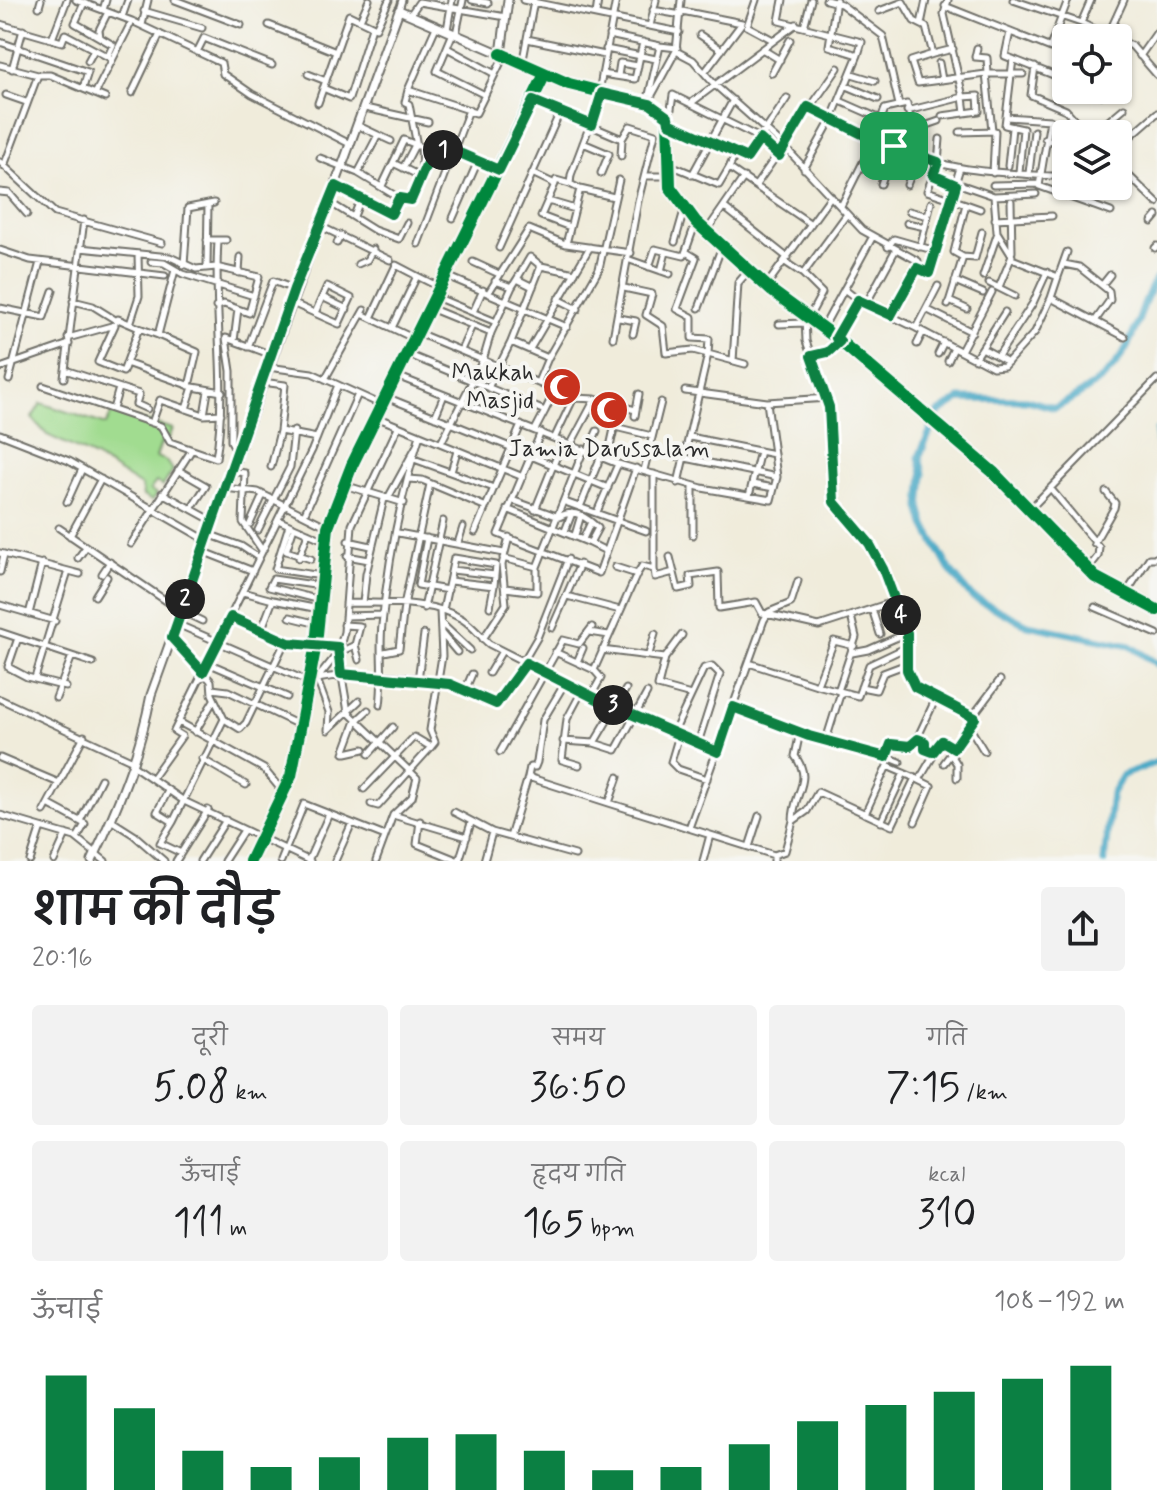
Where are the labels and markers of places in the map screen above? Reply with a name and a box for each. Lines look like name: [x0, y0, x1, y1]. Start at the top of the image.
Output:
pin: [860, 112, 928, 180]
pin: 1: [423, 130, 463, 170]
place label: Makkah Masjid: [452, 358, 534, 417]
mosque icon: Makkah Masjid: [541, 366, 583, 408]
mosque icon: Jamia Darussalam: [588, 389, 630, 431]
place label: Jamia Darussalam: [508, 434, 710, 465]
pin: 2: [165, 579, 205, 619]
pin: 4: [881, 595, 921, 635]
pin: 3: [593, 685, 633, 725]

